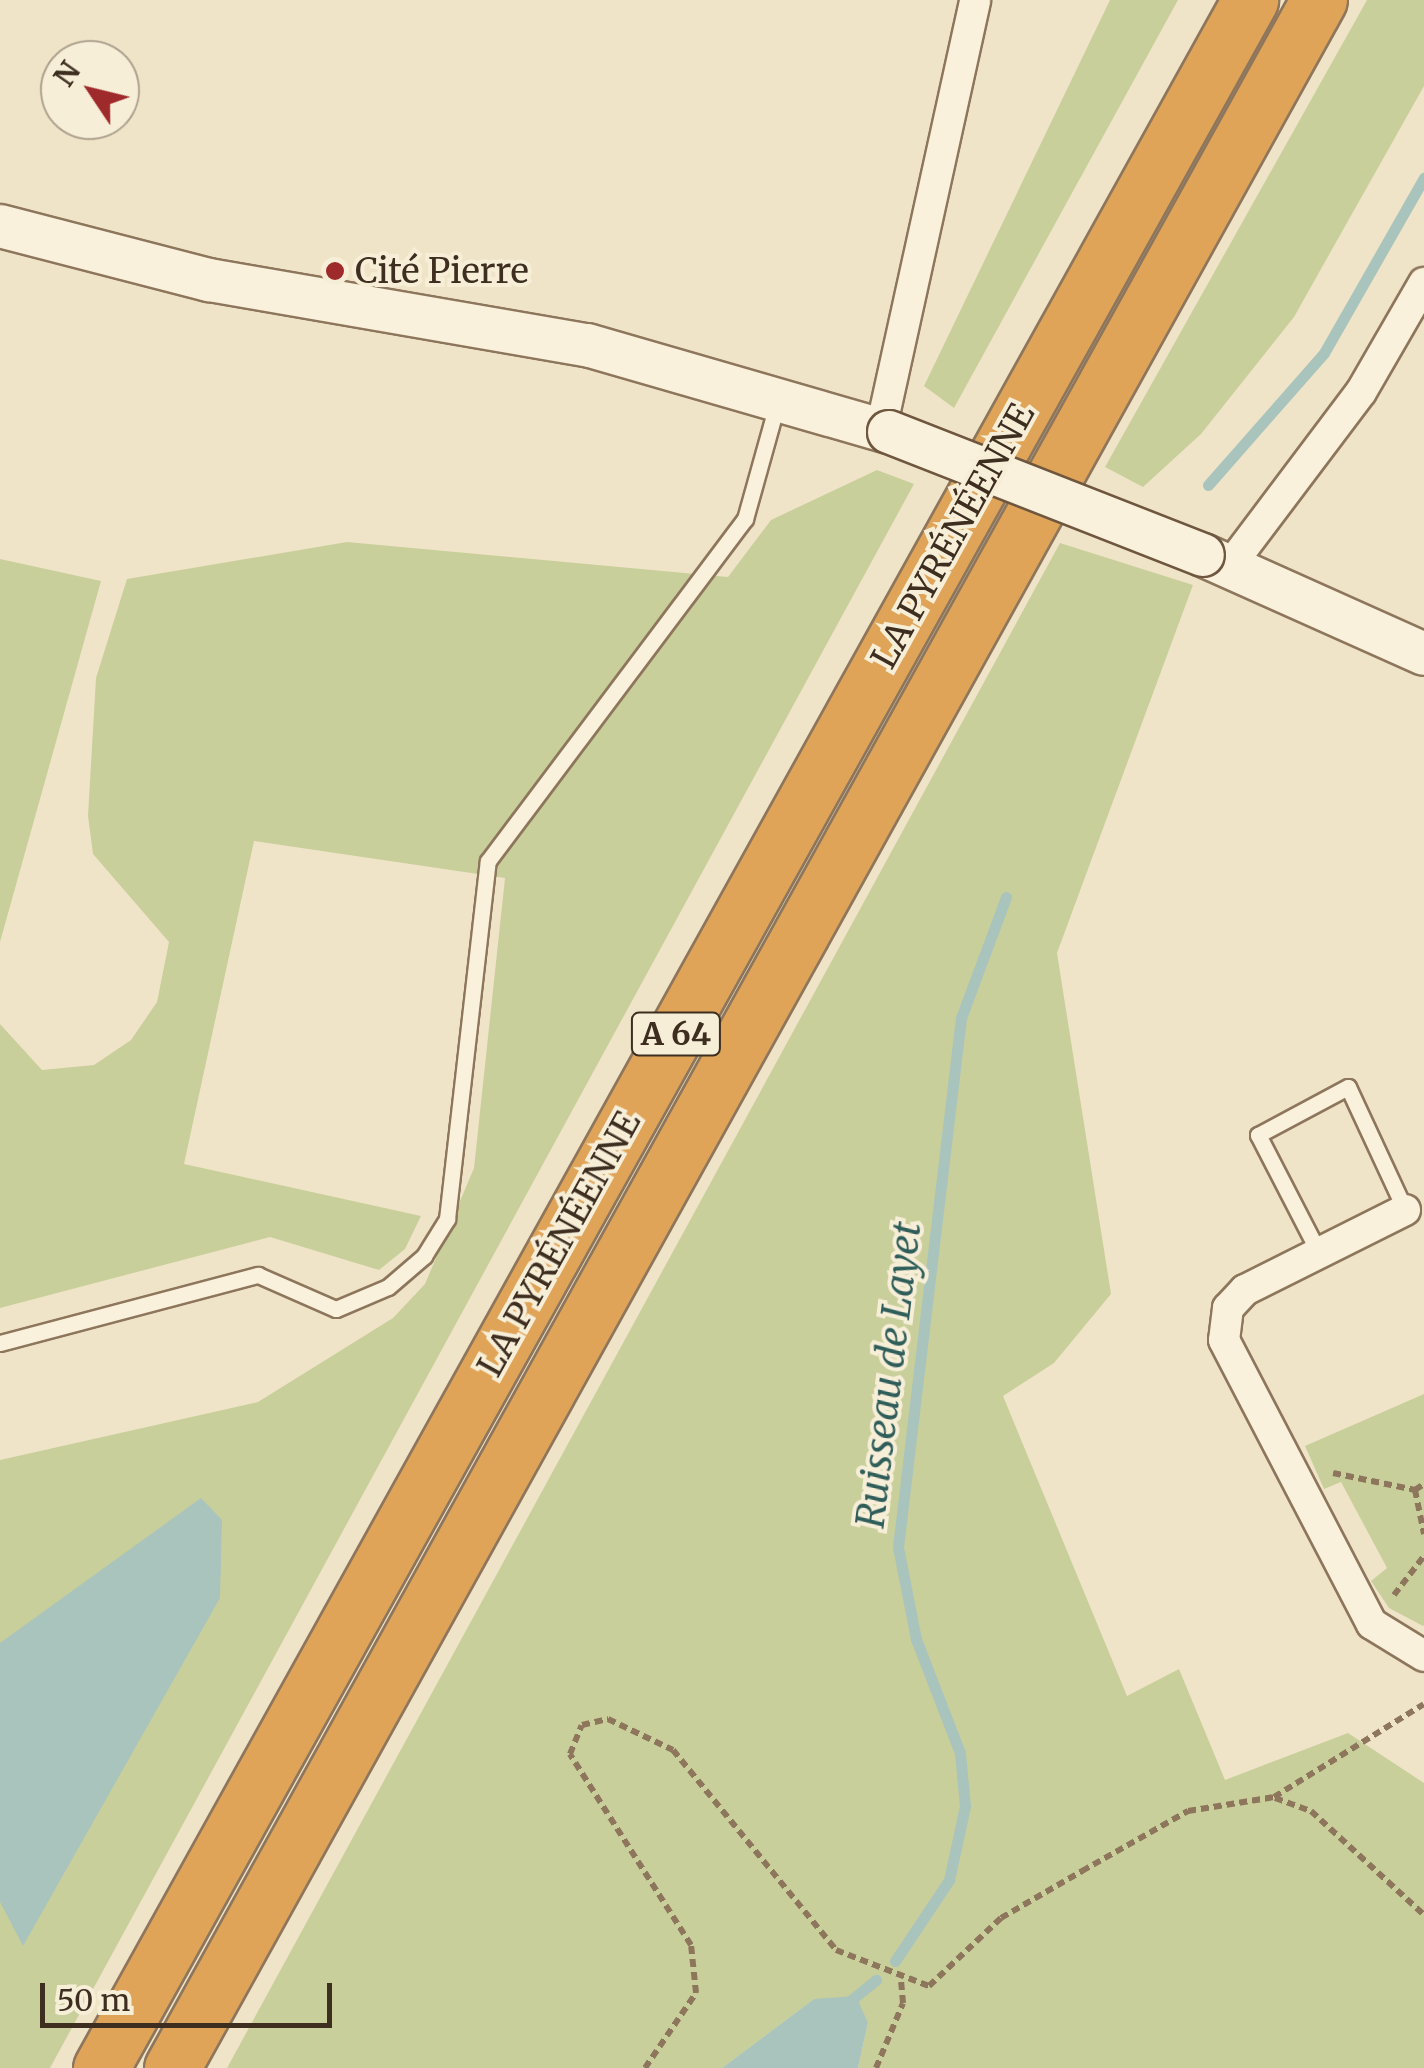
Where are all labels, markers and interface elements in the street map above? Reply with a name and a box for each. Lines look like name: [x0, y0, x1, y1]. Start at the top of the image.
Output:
north arrow: [40, 40, 140, 140]
text: N: [46, 55, 88, 93]
place label: Cité Pierre: [355, 250, 529, 292]
marker: Cité Pierre: [324, 260, 346, 282]
street label: LA PYRÉNÉENNE: [863, 396, 1043, 676]
road number: A 64: [628, 1007, 724, 1061]
street label: LA PYRÉNÉENNE: [469, 1104, 649, 1384]
water label: Ruisseau de Layet: [848, 1219, 930, 1531]
scale bar: [45, 1963, 338, 2025]
text: 50 m: [57, 1981, 130, 2019]

